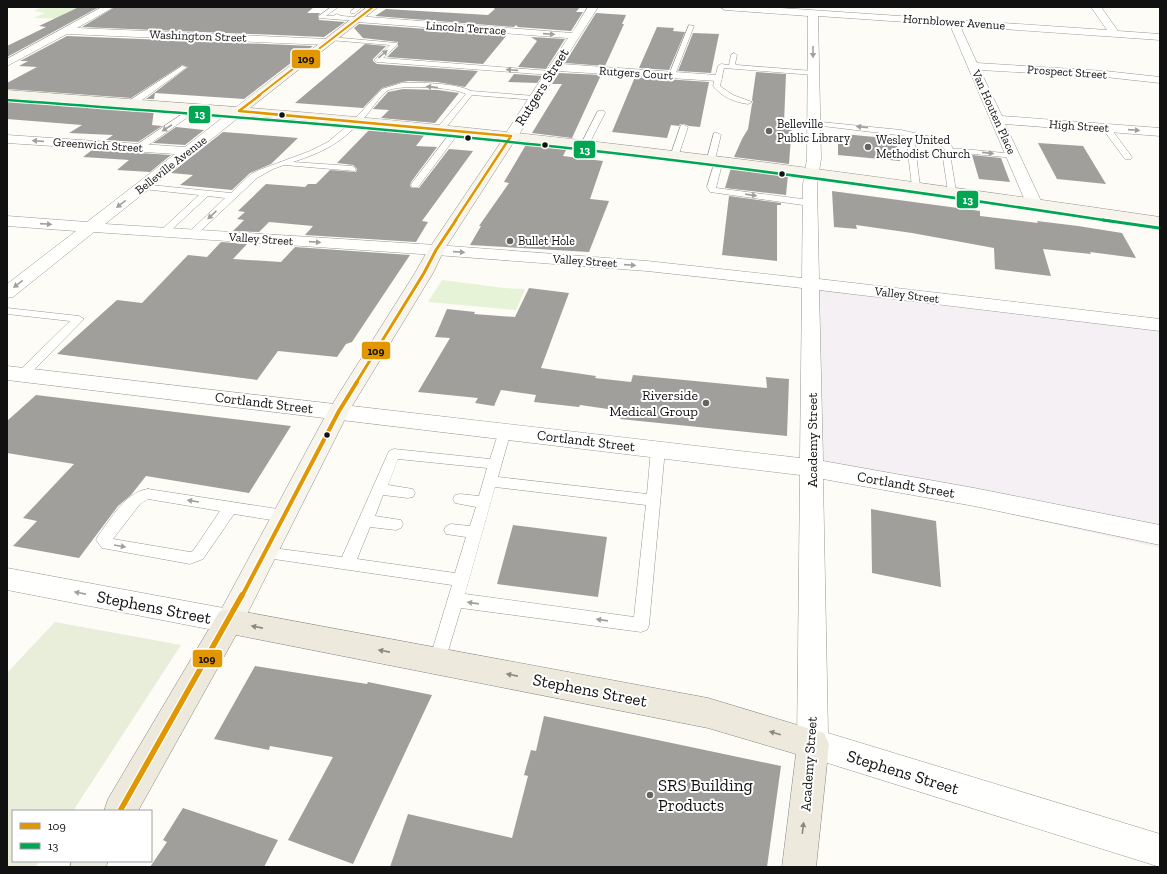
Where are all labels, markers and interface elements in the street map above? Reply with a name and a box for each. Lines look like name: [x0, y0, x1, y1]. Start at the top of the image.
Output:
street label: Hornblower Avenue: [902, 11, 1006, 33]
street label: Lincoln Terrace: [425, 18, 507, 38]
street label: Washington Street: [149, 27, 247, 45]
one-way arrow: [543, 31, 555, 38]
street label: Rutgers Street: [511, 44, 573, 129]
one-way arrow: [810, 46, 816, 59]
line badge: 109: [291, 49, 321, 69]
one-way arrow: [378, 50, 389, 59]
text: 109: [298, 53, 314, 66]
street label: Prospect Street: [1027, 62, 1108, 82]
street label: Rutgers Court: [599, 63, 674, 83]
one-way arrow: [506, 66, 518, 73]
street label: Van Houten Place: [969, 67, 1019, 157]
one-way arrow: [426, 84, 438, 90]
line badge: 13: [188, 105, 211, 124]
text: 13: [195, 108, 205, 121]
unlabelled marker: [277, 110, 287, 120]
place label: Belleville Public Library: [777, 117, 851, 145]
street label: High Street: [1049, 117, 1110, 135]
one-way arrow: [161, 124, 173, 131]
one-way arrow: [856, 124, 868, 131]
marker: Belleville Public Library: [764, 126, 774, 136]
one-way arrow: [1128, 127, 1140, 134]
street label: Belleville Avenue: [133, 133, 210, 197]
unlabelled marker: [463, 133, 473, 143]
place label: Wesley United Methodist Church: [876, 133, 970, 161]
street label: Greenwich Street: [52, 135, 144, 155]
one-way arrow: [32, 138, 44, 145]
unlabelled marker: [540, 140, 550, 150]
line badge: 13: [573, 140, 596, 159]
marker: Wesley United Methodist Church: [863, 142, 873, 152]
text: 13: [580, 144, 590, 157]
one-way arrow: [982, 150, 994, 157]
unlabelled marker: [777, 169, 787, 179]
line badge: 13: [956, 190, 979, 209]
one-way arrow: [745, 192, 757, 198]
text: 13: [963, 194, 973, 207]
one-way arrow: [115, 200, 126, 208]
one-way arrow: [207, 211, 217, 220]
one-way arrow: [40, 220, 52, 227]
street label: Valley Street: [227, 230, 294, 248]
place label: Bullet Hole: [518, 234, 575, 248]
marker: Bullet Hole: [505, 236, 515, 246]
one-way arrow: [309, 239, 321, 246]
one-way arrow: [453, 248, 465, 255]
street label: Valley Street: [551, 252, 618, 270]
one-way arrow: [624, 262, 636, 269]
one-way arrow: [13, 280, 24, 289]
street label: Valley Street: [873, 284, 941, 306]
line badge: 109: [361, 341, 391, 360]
text: 109: [368, 345, 384, 358]
place label: Riverside Medical Group: [609, 387, 698, 420]
street label: Cortlandt Street: [214, 389, 315, 418]
street label: Academy Street: [804, 392, 821, 488]
marker: Riverside Medical Group: [701, 398, 711, 408]
street label: Cortlandt Street: [536, 427, 637, 456]
unlabelled marker: [322, 430, 332, 440]
street label: Cortlandt Street: [856, 468, 957, 502]
one-way arrow: [187, 498, 199, 504]
one-way arrow: [114, 544, 126, 550]
street label: Stephens Street: [95, 586, 214, 628]
one-way arrow: [74, 590, 87, 596]
one-way arrow: [467, 600, 479, 606]
one-way arrow: [596, 617, 608, 623]
one-way arrow: [250, 623, 263, 629]
one-way arrow: [378, 648, 390, 654]
line badge: 109: [192, 649, 223, 668]
text: 109: [199, 653, 215, 666]
street label: Stephens Street: [531, 669, 650, 711]
one-way arrow: [506, 672, 518, 678]
street label: Academy Street: [797, 715, 821, 812]
one-way arrow: [769, 730, 781, 736]
street label: Stephens Street: [845, 745, 962, 799]
place label: SRS Building Products: [658, 775, 753, 815]
marker: SRS Building Products: [645, 790, 655, 800]
legend: [12, 810, 152, 862]
text: 109: [48, 819, 66, 833]
one-way arrow: [800, 822, 807, 834]
text: 13: [48, 839, 59, 853]

